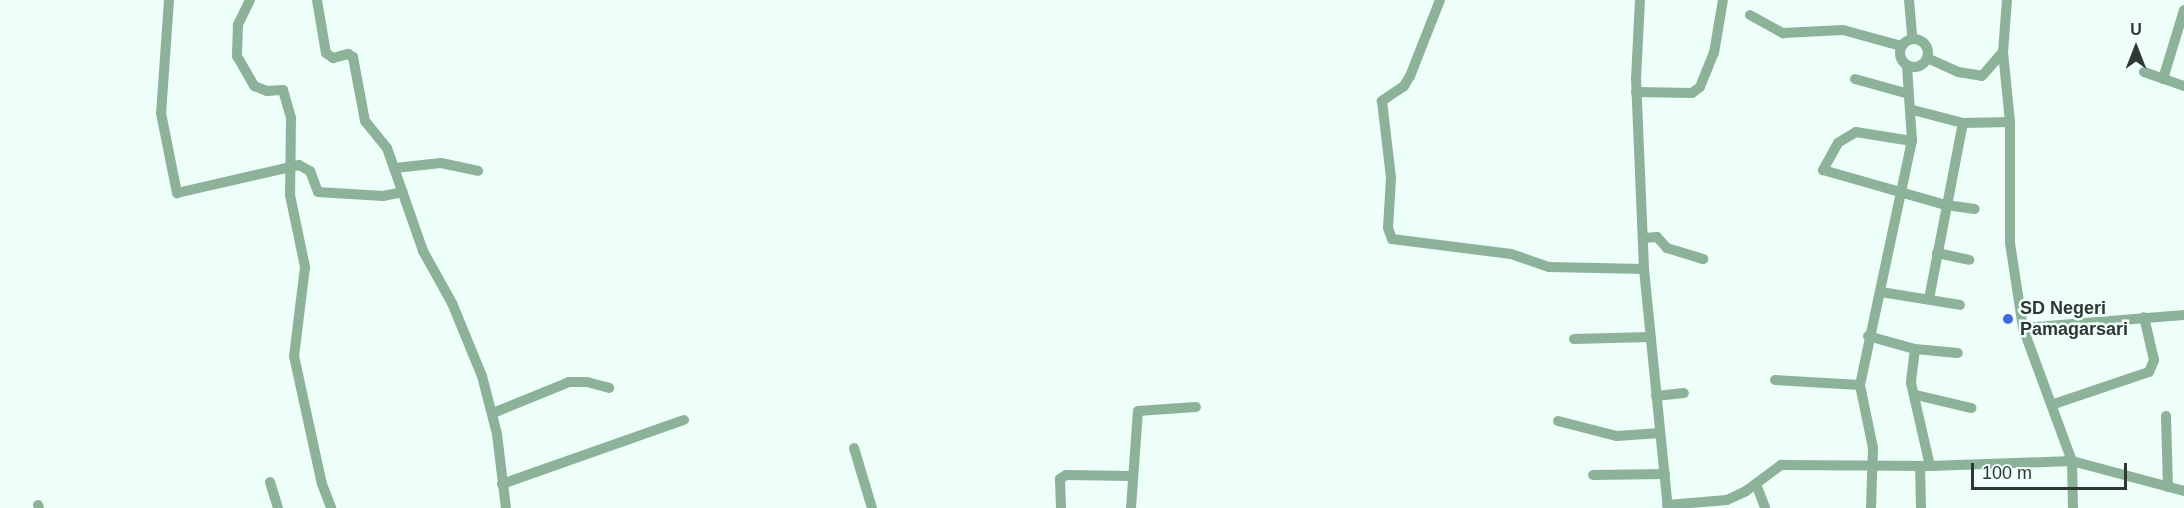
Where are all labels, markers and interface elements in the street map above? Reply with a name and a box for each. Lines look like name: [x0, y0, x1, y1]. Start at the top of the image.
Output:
north arrow: [2106, 18, 2166, 78]
text: U: [2130, 21, 2142, 38]
place label: SD Negeri Pamagarsari: [2020, 298, 2128, 340]
marker: SD Negeri Pamagarsari: [2001, 312, 2015, 326]
scale bar: [1974, 451, 2130, 489]
text: 100 m: [1982, 463, 2032, 483]

